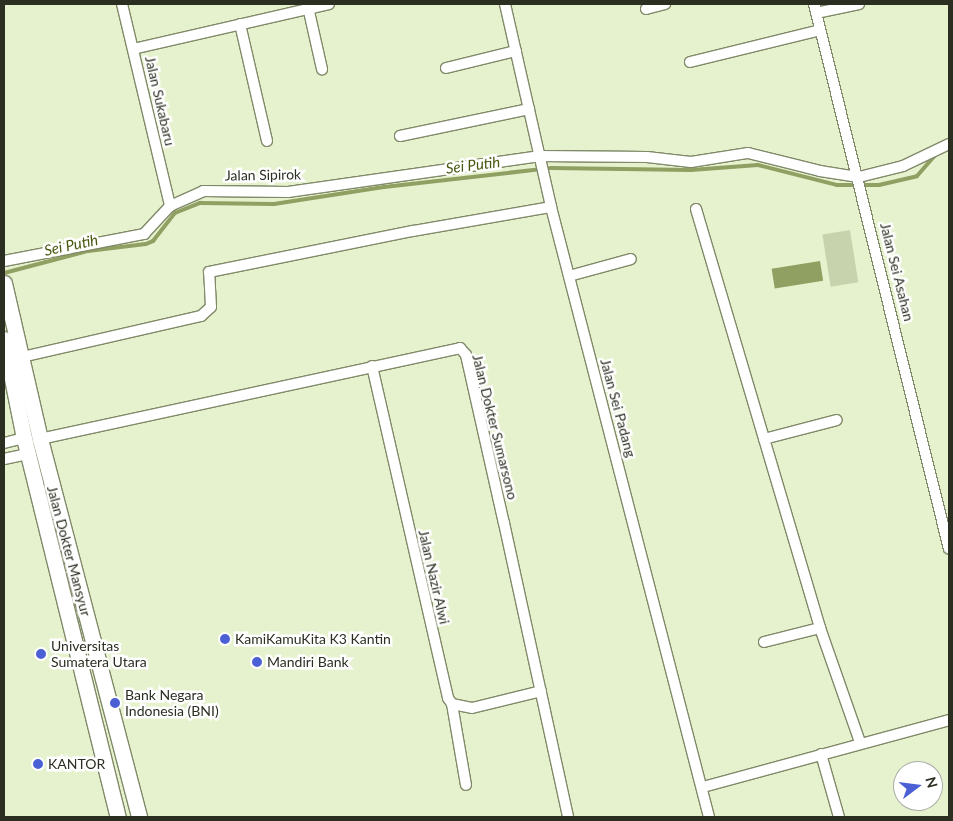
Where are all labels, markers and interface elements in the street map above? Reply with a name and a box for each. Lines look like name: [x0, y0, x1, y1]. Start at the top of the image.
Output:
street label: Jalan Sukabaru: [142, 55, 178, 147]
water label: Sei Putih: [445, 153, 501, 177]
street label: Jalan Sipirok: [225, 166, 301, 184]
street label: Jalan Sei Asahan: [877, 221, 917, 323]
water label: Sei Putih: [42, 231, 100, 259]
street label: Jalan Dokter Sumarsono: [469, 352, 521, 502]
street label: Jalan Sei Padang: [597, 357, 639, 459]
street label: Jalan Dokter Mansyur: [43, 484, 95, 618]
street label: Jalan Nazir Alwi: [415, 528, 453, 626]
place label: KamiKamuKita K3 Kantin: [235, 631, 391, 647]
marker: KamiKamuKita K3 Kantin: [219, 633, 231, 645]
place label: Universitas Sumatera Utara: [51, 638, 147, 670]
marker: Universitas Sumatera Utara: [35, 648, 47, 660]
place label: Mandiri Bank: [267, 654, 349, 670]
marker: Mandiri Bank: [251, 656, 263, 668]
place label: Bank Negara Indonesia (BNI): [125, 687, 219, 720]
marker: Bank Negara Indonesia (BNI): [109, 697, 121, 709]
place label: KANTOR: [48, 756, 105, 772]
marker: KANTOR: [32, 758, 44, 770]
north arrow: [893, 761, 943, 811]
text: N: [922, 775, 942, 790]

